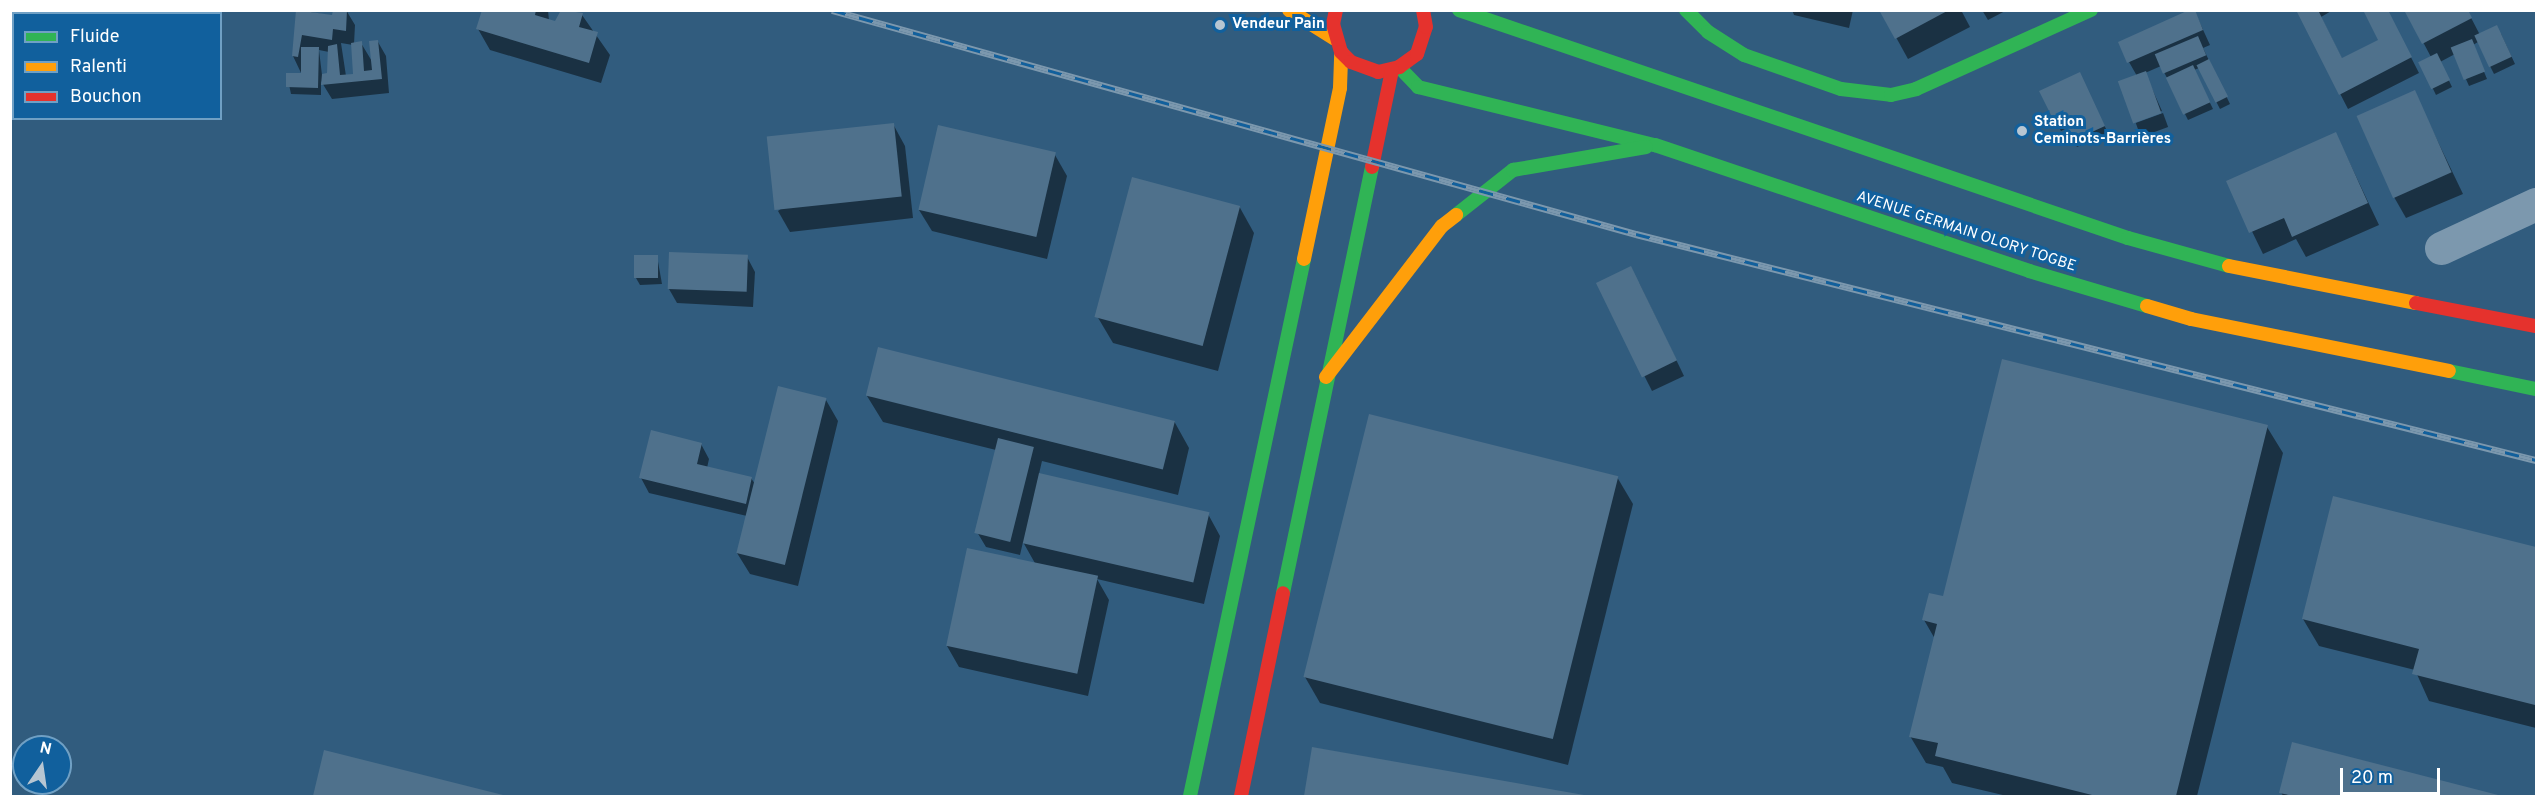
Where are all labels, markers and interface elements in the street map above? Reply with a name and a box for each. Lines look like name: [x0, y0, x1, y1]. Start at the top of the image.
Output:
legend: [12, 12, 222, 120]
place label: Vendeur Pain: [1232, 16, 1325, 34]
marker: Vendeur Pain: [1213, 18, 1227, 32]
text: Fluide: [70, 26, 119, 49]
text: Ralenti: [70, 56, 127, 79]
text: Bouchon: [70, 86, 142, 109]
place label: Station Ceminots-Barrières: [2034, 113, 2171, 148]
marker: Station Ceminots-Barrières: [2015, 124, 2029, 138]
street label: AVENUE GERMAIN OLORY TOGBE: [1853, 188, 2079, 276]
north arrow: [12, 735, 72, 795]
text: N: [38, 738, 53, 760]
scale bar: [2343, 756, 2444, 794]
text: 20 m: [2351, 767, 2393, 790]

